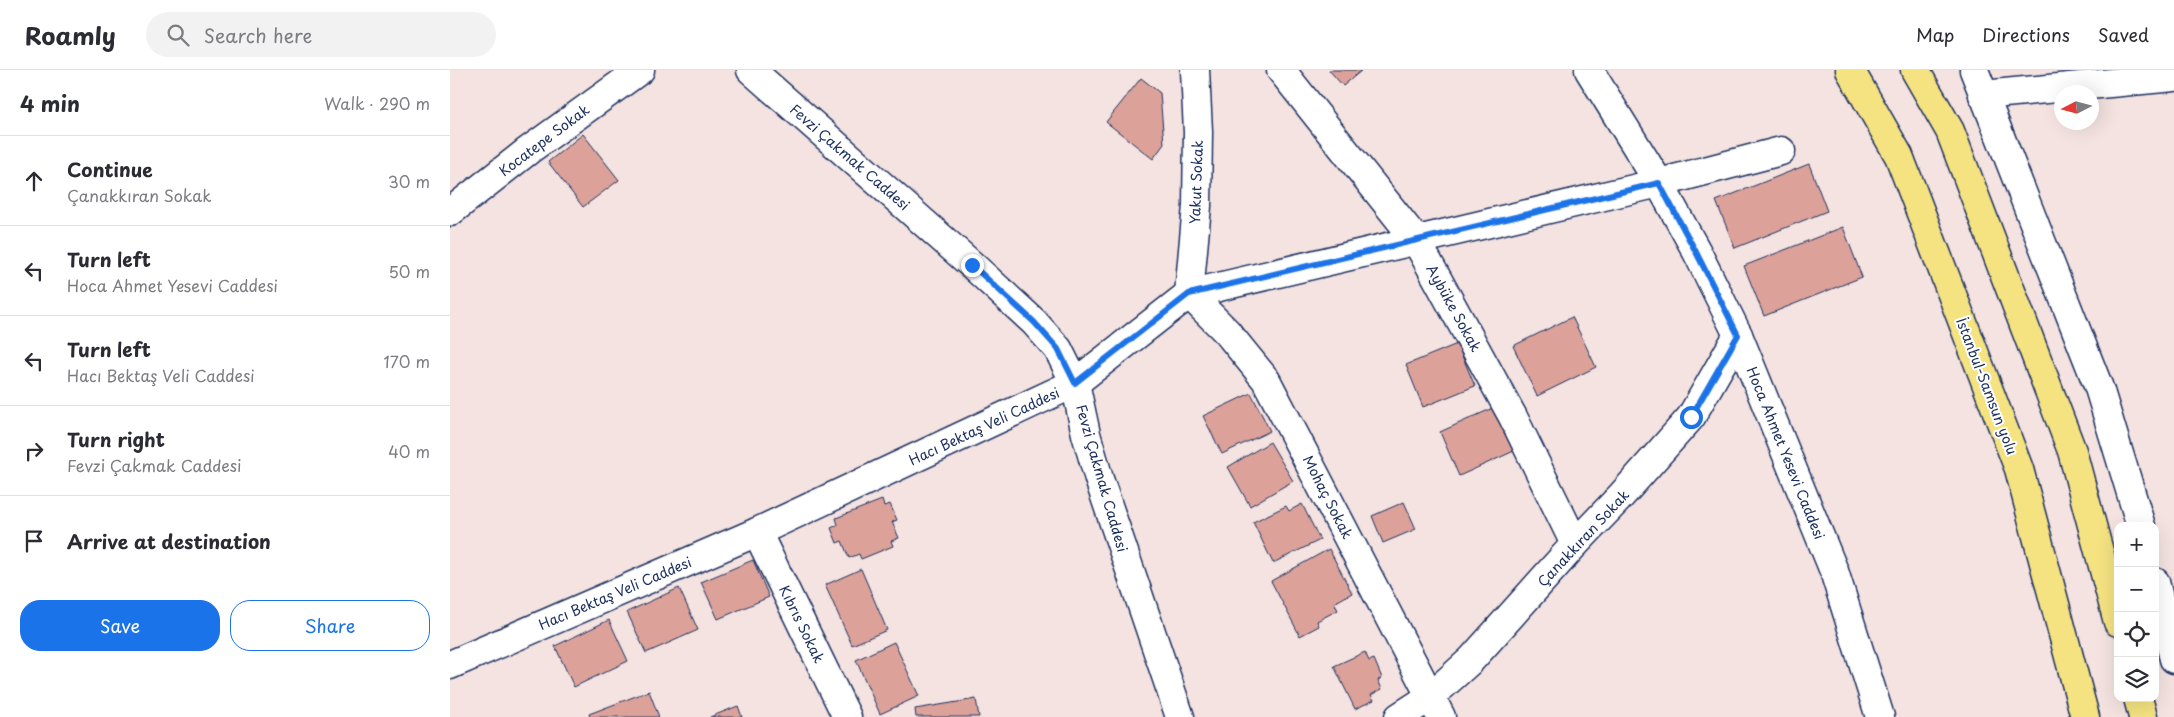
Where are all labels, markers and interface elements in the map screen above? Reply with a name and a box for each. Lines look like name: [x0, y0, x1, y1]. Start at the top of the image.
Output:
search box: [146, 12, 496, 57]
text: Roamly: [25, 17, 116, 53]
icon: search: [164, 21, 192, 49]
text: Search here: [204, 21, 312, 49]
text: Map: [1916, 21, 1954, 48]
text: Directions: [1982, 21, 2070, 48]
text: Saved: [2098, 21, 2149, 48]
north arrow: [2054, 85, 2099, 130]
text: 4 min: [20, 87, 80, 119]
text: Walk · 290 m: [324, 91, 430, 115]
street label: Kocatepe Sokak: [494, 99, 594, 181]
street label: Fevzi Çakmak Caddesi: [785, 99, 915, 215]
street label: Yakut Sokak: [1184, 140, 1208, 224]
text: Continue: [67, 155, 153, 183]
icon: ahead: [20, 167, 48, 195]
text: 30 m: [388, 169, 430, 193]
text: Çanakkıran Sokak: [67, 183, 212, 207]
text: Turn left: [67, 245, 151, 273]
route end: [961, 254, 984, 277]
icon: left: [20, 257, 48, 285]
text: 50 m: [389, 259, 430, 283]
street label: Aybüke Sokak: [1421, 260, 1487, 356]
text: Hoca Ahmet Yesevi Caddesi: [67, 273, 278, 297]
street label: İstanbul-Samsun yolu: [1951, 314, 2023, 458]
text: Turn left: [67, 335, 151, 363]
icon: left: [20, 347, 48, 375]
text: 170 m: [384, 349, 430, 373]
text: Hacı Bektaş Veli Caddesi: [67, 363, 255, 387]
street label: Hoca Ahmet Yesevi Caddesi: [1742, 364, 1830, 543]
street label: Hacı Bektaş Veli Caddesi: [905, 382, 1063, 470]
street label: Fevzi Çakmak Caddesi: [1071, 402, 1133, 554]
route start: [1680, 406, 1703, 429]
text: Turn right: [67, 425, 165, 453]
icon: right: [20, 437, 48, 465]
text: 40 m: [388, 439, 430, 463]
street label: Mohaç Sokak: [1298, 452, 1358, 542]
text: Fevzi Çakmak Caddesi: [67, 453, 242, 477]
street label: Çanakkıran Sokak: [1532, 485, 1634, 591]
map controls: [2114, 522, 2159, 702]
button: +: [2114, 522, 2159, 567]
icon: arrive: [20, 527, 48, 555]
text: Arrive at destination: [67, 527, 271, 555]
street label: Hacı Bektaş Veli Caddesi: [535, 551, 695, 635]
button: −: [2114, 567, 2159, 612]
street label: Kıbrıs Sokak: [774, 582, 830, 666]
button: Save: [20, 600, 220, 651]
button: Share: [230, 600, 430, 651]
button: locate: [2114, 612, 2159, 657]
button: layers: [2114, 657, 2159, 702]

